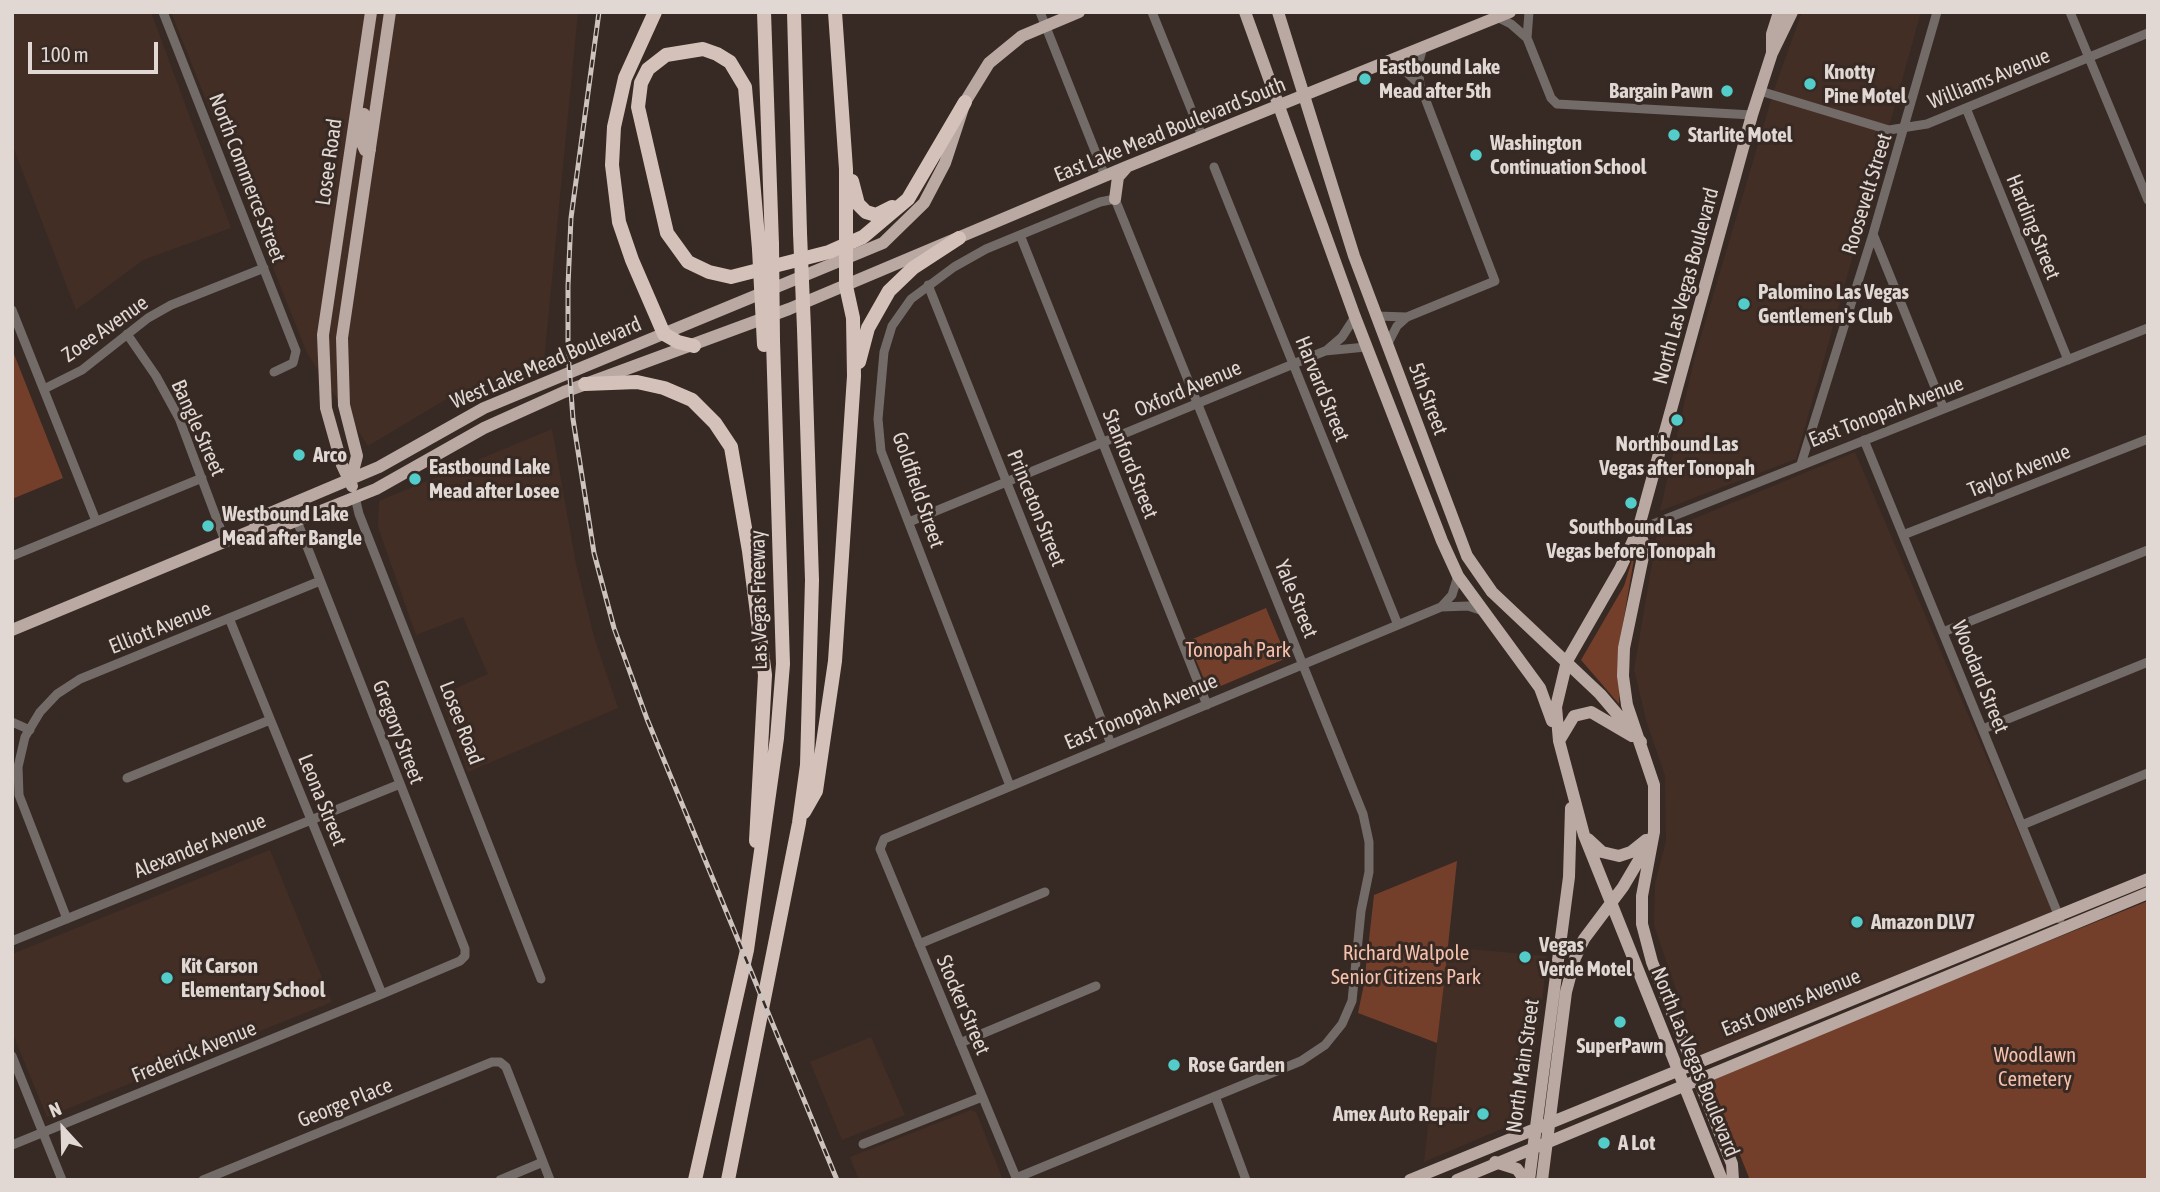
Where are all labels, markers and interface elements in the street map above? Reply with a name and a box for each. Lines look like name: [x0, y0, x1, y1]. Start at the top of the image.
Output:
scale bar: [32, 28, 161, 72]
text: 100 m: [41, 42, 89, 66]
street label: Williams Avenue: [1924, 43, 2054, 115]
place label: Eastbound Lake Mead after 5th: [1379, 54, 1500, 104]
place label: Knotty Pine Motel: [1824, 59, 1906, 109]
marker: Eastbound Lake Mead after 5th: [1357, 71, 1373, 87]
street label: East Lake Mead Boulevard South: [1051, 72, 1289, 188]
marker: Knotty Pine Motel: [1802, 76, 1818, 92]
place label: Bargain Pawn: [1609, 78, 1713, 104]
marker: Bargain Pawn: [1719, 83, 1735, 99]
street label: North Commerce Street: [203, 90, 291, 266]
street label: Losee Road: [310, 117, 348, 207]
place label: Starlite Motel: [1688, 122, 1792, 148]
marker: Starlite Motel: [1666, 127, 1682, 143]
place label: Washington Continuation School: [1490, 130, 1646, 180]
street label: Roosevelt Street: [1837, 130, 1897, 258]
marker: Washington Continuation School: [1468, 147, 1484, 163]
street label: Harding Street: [2001, 171, 2065, 283]
street label: North Las Vegas Boulevard: [1648, 185, 1724, 387]
place label: Palomino Las Vegas Gentlemen's Club: [1758, 279, 1909, 329]
street label: Zoee Avenue: [57, 290, 153, 368]
marker: Palomino Las Vegas Gentlemen's Club: [1736, 296, 1752, 312]
street label: West Lake Mead Boulevard: [447, 311, 645, 415]
street label: Harvard Street: [1289, 333, 1355, 445]
street label: Oxford Avenue: [1131, 355, 1245, 423]
street label: 5th Street: [1403, 359, 1453, 439]
street label: East Tonopah Avenue: [1805, 371, 1967, 453]
street label: Bangle Street: [166, 376, 230, 480]
street label: Stanford Street: [1097, 406, 1163, 522]
marker: Northbound Las Vegas after Tonopah: [1669, 412, 1685, 428]
street label: Goldfield Street: [886, 429, 950, 551]
place label: Northbound Las Vegas after Tonopah: [1599, 431, 1755, 481]
street label: Taylor Avenue: [1964, 439, 2074, 503]
place label: Arco: [313, 442, 347, 468]
street label: Princeton Street: [1001, 446, 1071, 570]
marker: Arco: [291, 447, 307, 463]
place label: Eastbound Lake Mead after Losee: [429, 454, 560, 504]
marker: Eastbound Lake Mead after Losee: [407, 471, 423, 487]
marker: Southbound Las Vegas before Tonopah: [1623, 495, 1639, 511]
place label: Westbound Lake Mead after Bangle: [222, 501, 362, 551]
place label: Southbound Las Vegas before Tonopah: [1546, 514, 1716, 564]
marker: Westbound Lake Mead after Bangle: [200, 518, 216, 534]
street label: Las Vegas Freeway: [745, 530, 773, 670]
street label: Yale Street: [1269, 556, 1323, 642]
street label: Elliott Avenue: [105, 596, 215, 660]
street label: Woodard Street: [1946, 617, 2014, 737]
park label: Tonopah Park: [1185, 637, 1291, 663]
street label: East Tonopah Avenue: [1061, 668, 1221, 756]
street label: Gregory Street: [367, 677, 429, 787]
street label: Losee Road: [434, 678, 488, 768]
street label: Leona Street: [292, 751, 352, 849]
street label: Alexander Avenue: [130, 808, 270, 884]
place label: Amazon DLV7: [1871, 909, 1975, 935]
marker: Amazon DLV7: [1849, 914, 1865, 930]
place label: Vegas Verde Motel: [1539, 932, 1632, 982]
park label: Richard Walpole Senior Citizens Park: [1331, 940, 1481, 990]
marker: Vegas Verde Motel: [1517, 949, 1533, 965]
street label: Stocker Street: [931, 951, 995, 1059]
place label: Kit Carson Elementary School: [181, 953, 325, 1003]
street label: North Las Vegas Boulevard: [1645, 963, 1745, 1161]
street label: East Owens Avenue: [1718, 964, 1864, 1042]
marker: Kit Carson Elementary School: [159, 970, 175, 986]
street label: North Main Street: [1501, 997, 1545, 1135]
marker: SuperPawn: [1612, 1014, 1628, 1030]
street label: Frederick Avenue: [128, 1016, 260, 1088]
place label: SuperPawn: [1576, 1033, 1664, 1059]
park label: Woodlawn Cemetery: [1994, 1042, 2076, 1092]
place label: Rose Garden: [1188, 1052, 1285, 1078]
marker: Rose Garden: [1166, 1057, 1182, 1073]
street label: George Place: [294, 1073, 396, 1133]
north arrow: [28, 1094, 98, 1164]
text: N: [46, 1097, 64, 1122]
place label: Amex Auto Repair: [1333, 1101, 1469, 1127]
marker: Amex Auto Repair: [1475, 1106, 1491, 1122]
place label: A Lot: [1618, 1130, 1655, 1156]
marker: A Lot: [1596, 1135, 1612, 1151]

